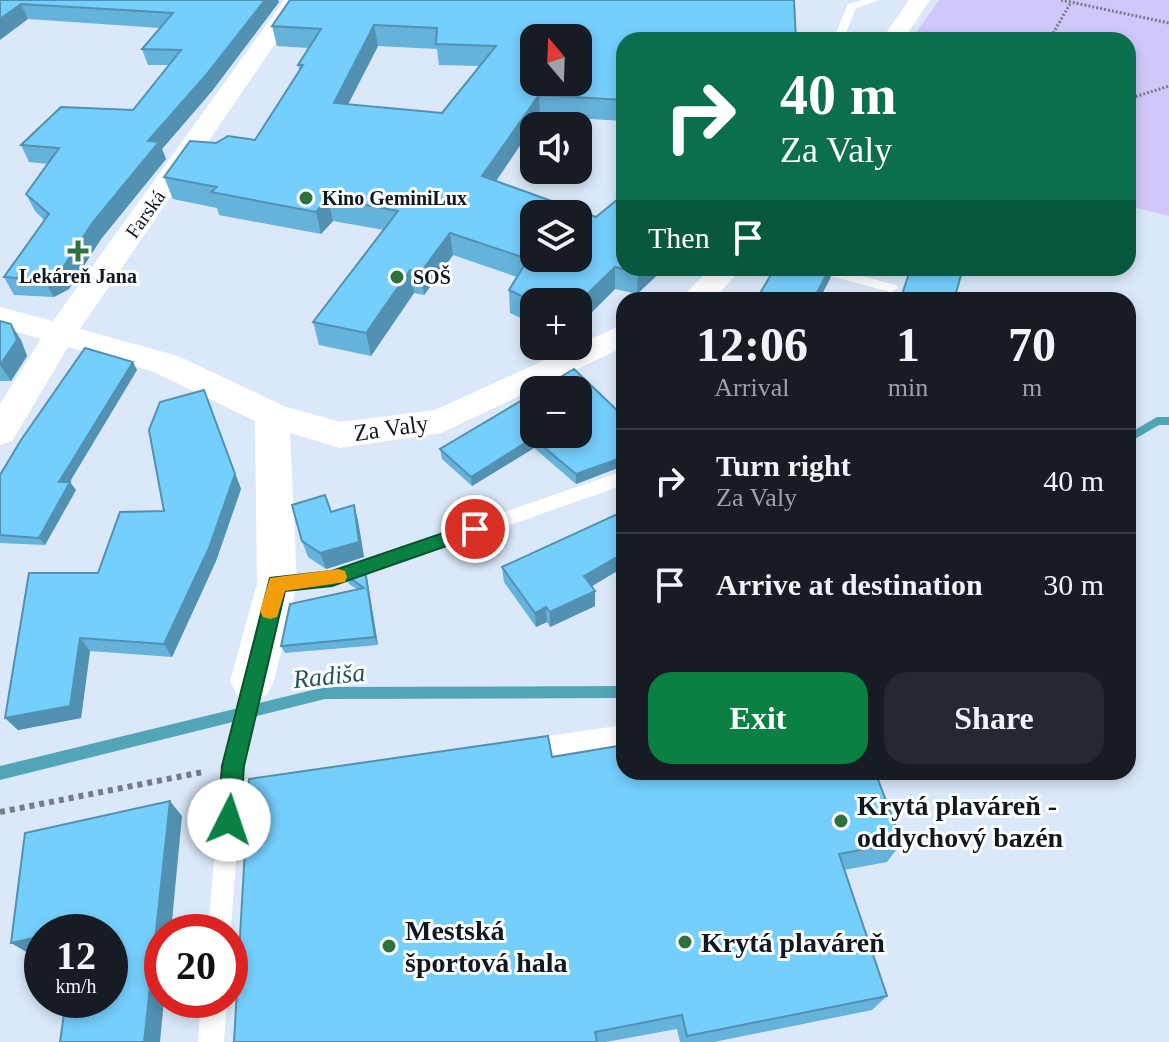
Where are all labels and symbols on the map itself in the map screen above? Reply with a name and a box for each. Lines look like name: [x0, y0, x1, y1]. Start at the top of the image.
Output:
north arrow: [520, 24, 592, 96]
street label: Farská: [121, 186, 169, 242]
place label: Kino GeminiLux: [322, 187, 467, 209]
marker: Kino GeminiLux: [297, 189, 315, 207]
marker: Lekáreň Jana: [69, 242, 87, 260]
place label: Lekáreň Jana: [19, 265, 137, 287]
place label: SOŠ: [413, 265, 451, 288]
marker: SOŠ: [388, 268, 406, 286]
street label: Za Valy: [352, 410, 430, 446]
pin: [441, 495, 509, 563]
water label: Radiša: [291, 658, 366, 694]
position arrow: [187, 778, 271, 862]
place label: Krytá plaváreň - oddychový bazén: [857, 790, 1064, 853]
marker: Krytá plaváreň - oddychový bazén: [832, 812, 850, 830]
speed limit sign: 20: [144, 914, 248, 1018]
place label: Mestská športová hala: [405, 915, 568, 978]
place label: Krytá plaváreň: [701, 927, 885, 958]
marker: Krytá plaváreň: [676, 933, 694, 951]
marker: Mestská športová hala: [380, 937, 398, 955]

